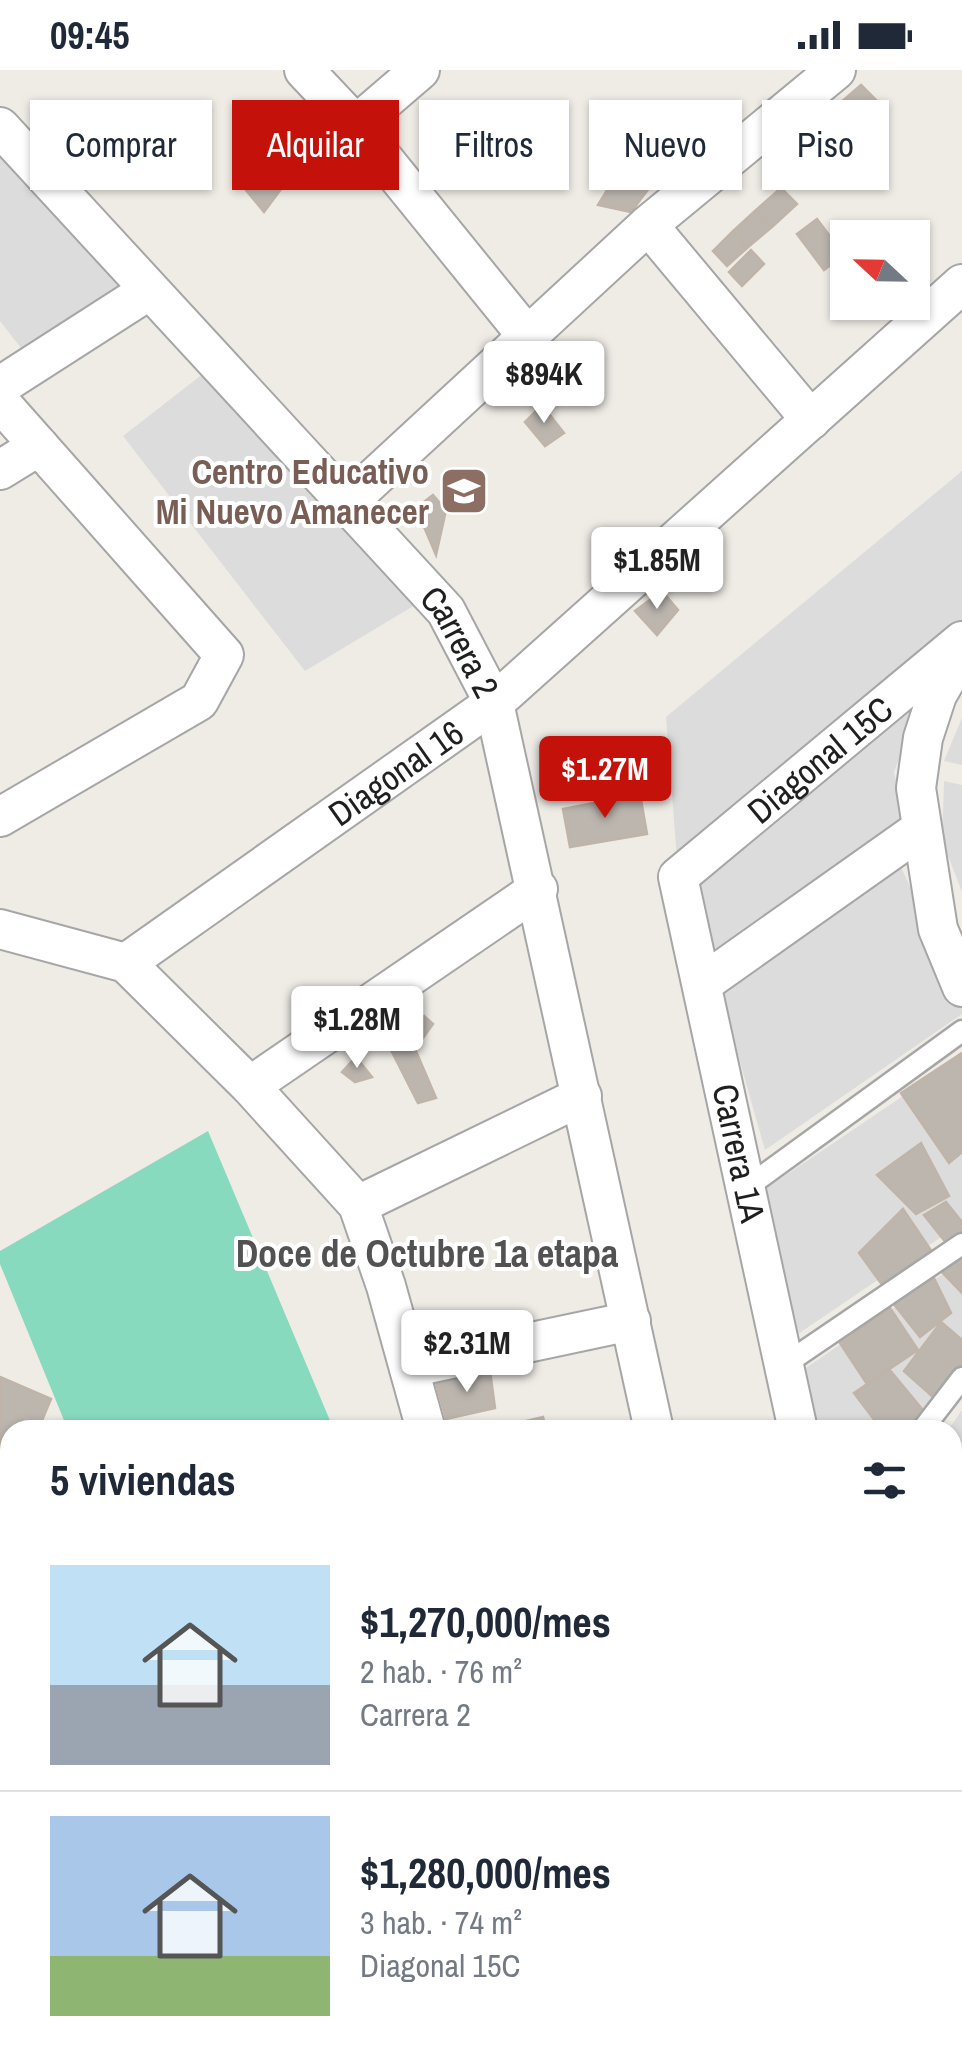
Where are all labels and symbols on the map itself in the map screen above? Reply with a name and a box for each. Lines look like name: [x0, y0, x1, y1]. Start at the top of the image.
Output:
north arrow: [830, 220, 930, 320]
pin: $894K: [474, 341, 614, 426]
place label: Centro Educativo Mi Nuevo Amanecer: [156, 448, 430, 535]
school or university icon: Centro Educativo Mi Nuevo Amanecer: [438, 465, 490, 517]
pin: $1.85M: [576, 527, 738, 612]
street label: Carrera 2: [411, 575, 511, 706]
street label: Diagonal 15C: [737, 685, 902, 834]
street label: Diagonal 16: [319, 709, 472, 836]
pin: $1.27M: [524, 736, 686, 821]
pin: $1.28M: [276, 986, 438, 1071]
street label: Carrera 1A: [701, 1079, 777, 1227]
district label: Doce de Octubre 1a etapa: [236, 1228, 619, 1279]
pin: $2.31M: [386, 1310, 548, 1395]

